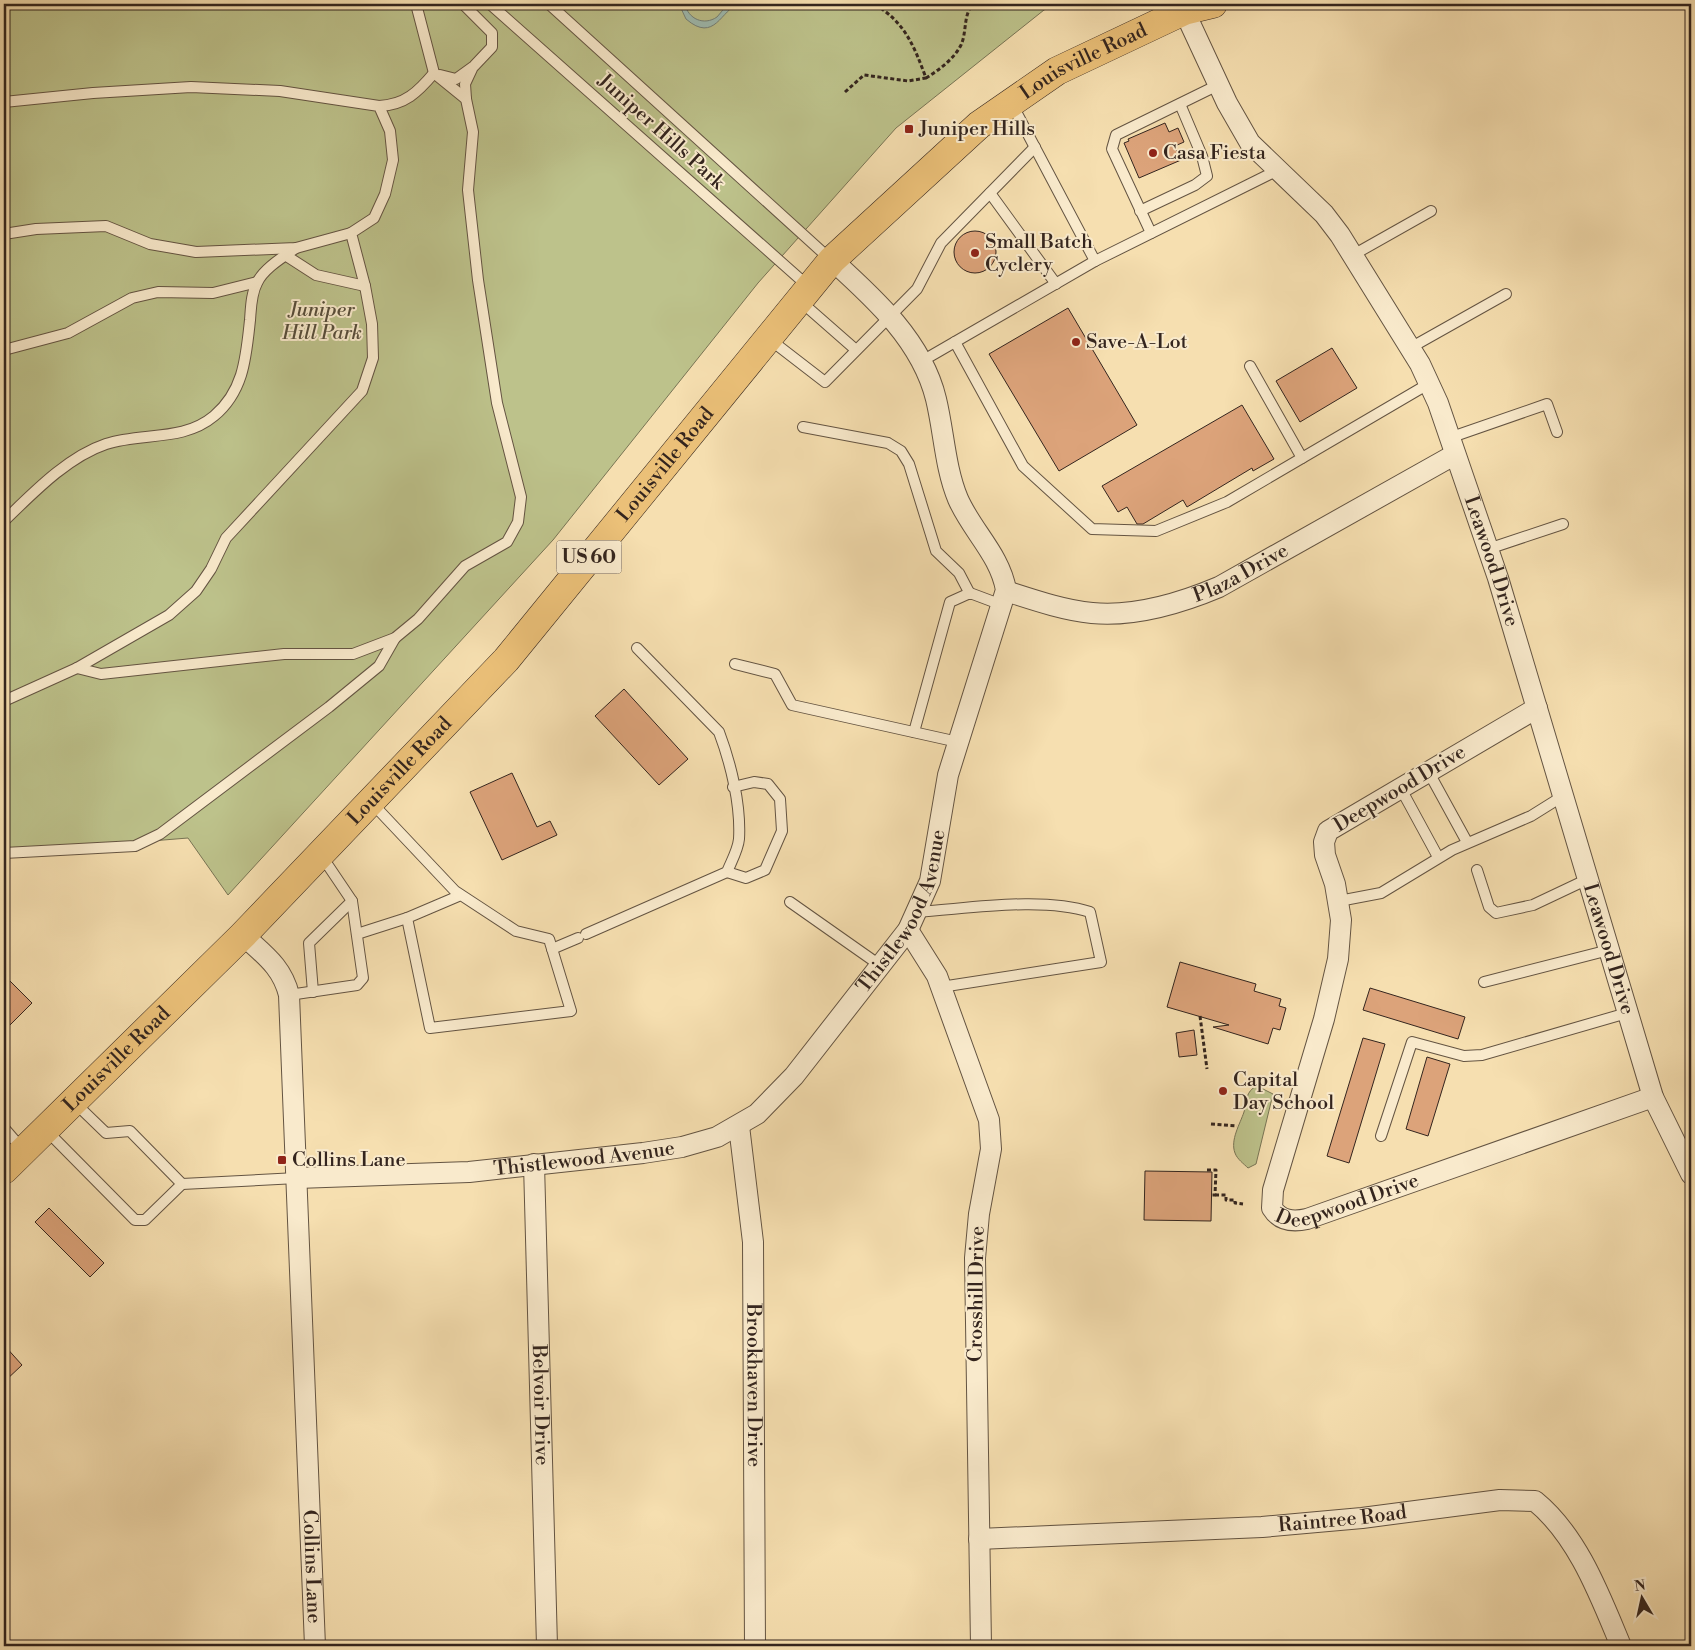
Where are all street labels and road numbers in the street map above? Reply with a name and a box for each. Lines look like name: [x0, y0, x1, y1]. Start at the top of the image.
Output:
street label: Louisville Road: [1015, 17, 1152, 105]
street label: Juniper Hills Park: [592, 68, 731, 196]
street label: Louisville Road: [611, 401, 720, 527]
street label: Leawood Drive: [1458, 493, 1524, 629]
street label: Plaza Drive: [1190, 538, 1293, 608]
road number: US 60: [556, 540, 622, 574]
street label: Louisville Road: [342, 711, 458, 831]
street label: Deepwood Drive: [1329, 740, 1471, 838]
street label: Thistlewood Avenue: [851, 828, 951, 998]
street label: Leawood Drive: [1577, 880, 1640, 1018]
street label: Louisville Road: [58, 1001, 176, 1117]
street label: Thistlewood Avenue: [492, 1136, 676, 1182]
street label: Deepwood Drive: [1271, 1168, 1422, 1233]
street label: Crosshill Drive: [963, 1226, 991, 1362]
street label: Brookhaven Drive: [741, 1302, 767, 1467]
street label: Belvoir Drive: [526, 1343, 555, 1466]
street label: Raintree Road: [1277, 1500, 1409, 1538]
street label: Collins Lane: [297, 1509, 327, 1624]

